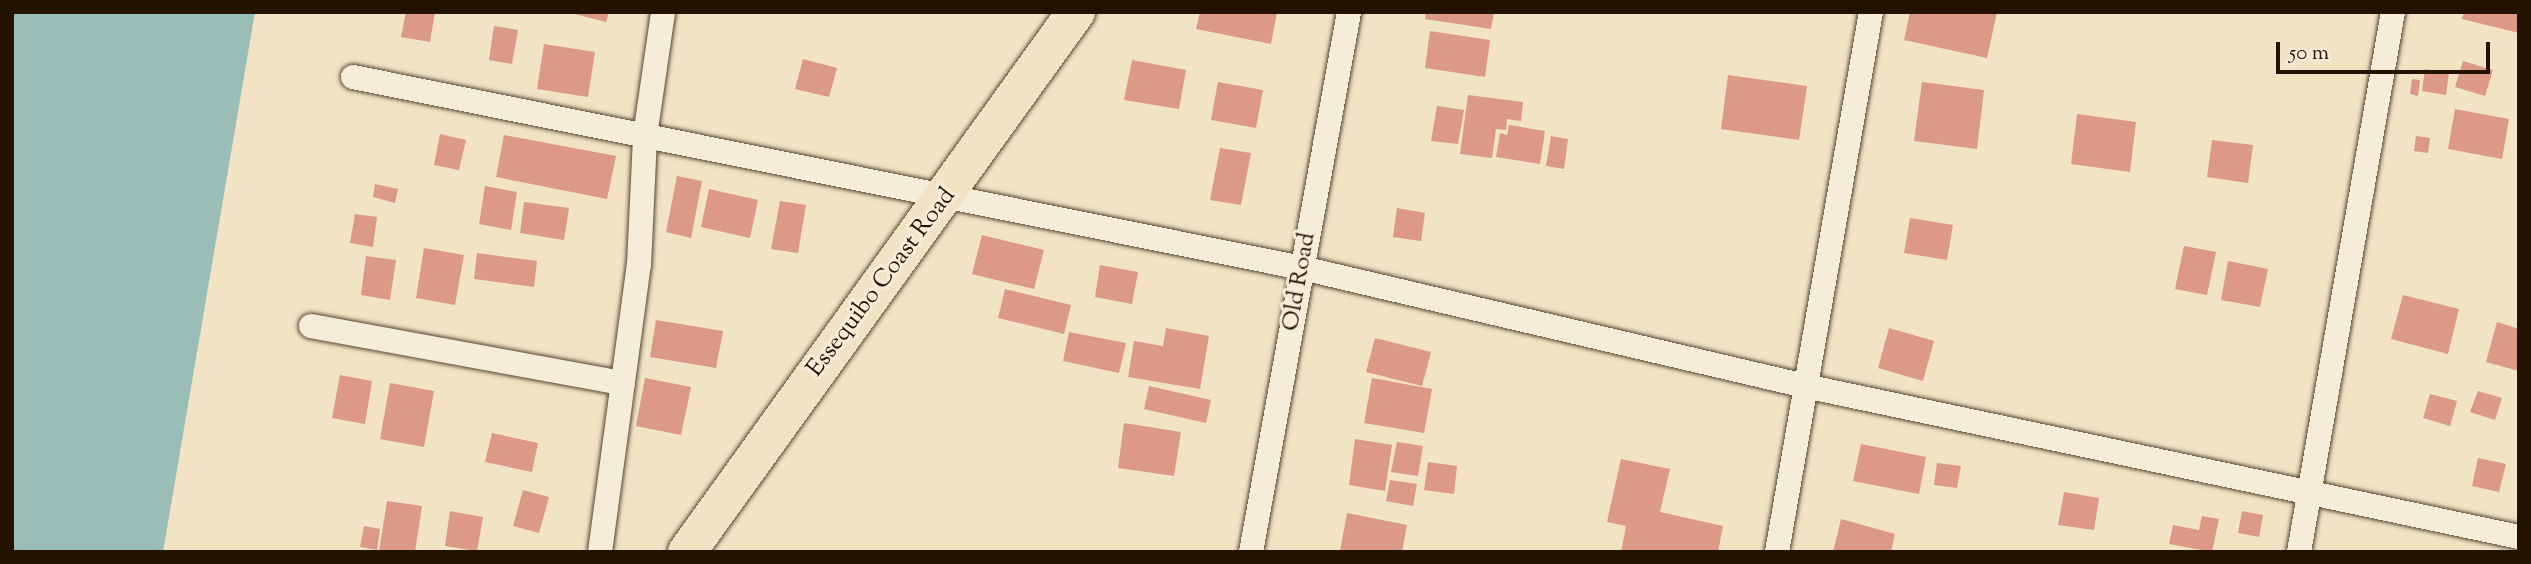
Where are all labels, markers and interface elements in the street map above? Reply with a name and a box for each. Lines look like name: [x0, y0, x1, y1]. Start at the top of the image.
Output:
scale bar: [2279, 28, 2492, 72]
text: 50 m: [2289, 39, 2329, 69]
street label: Essequibo Coast Road: [802, 183, 962, 383]
street label: Old Road: [1277, 230, 1323, 334]

